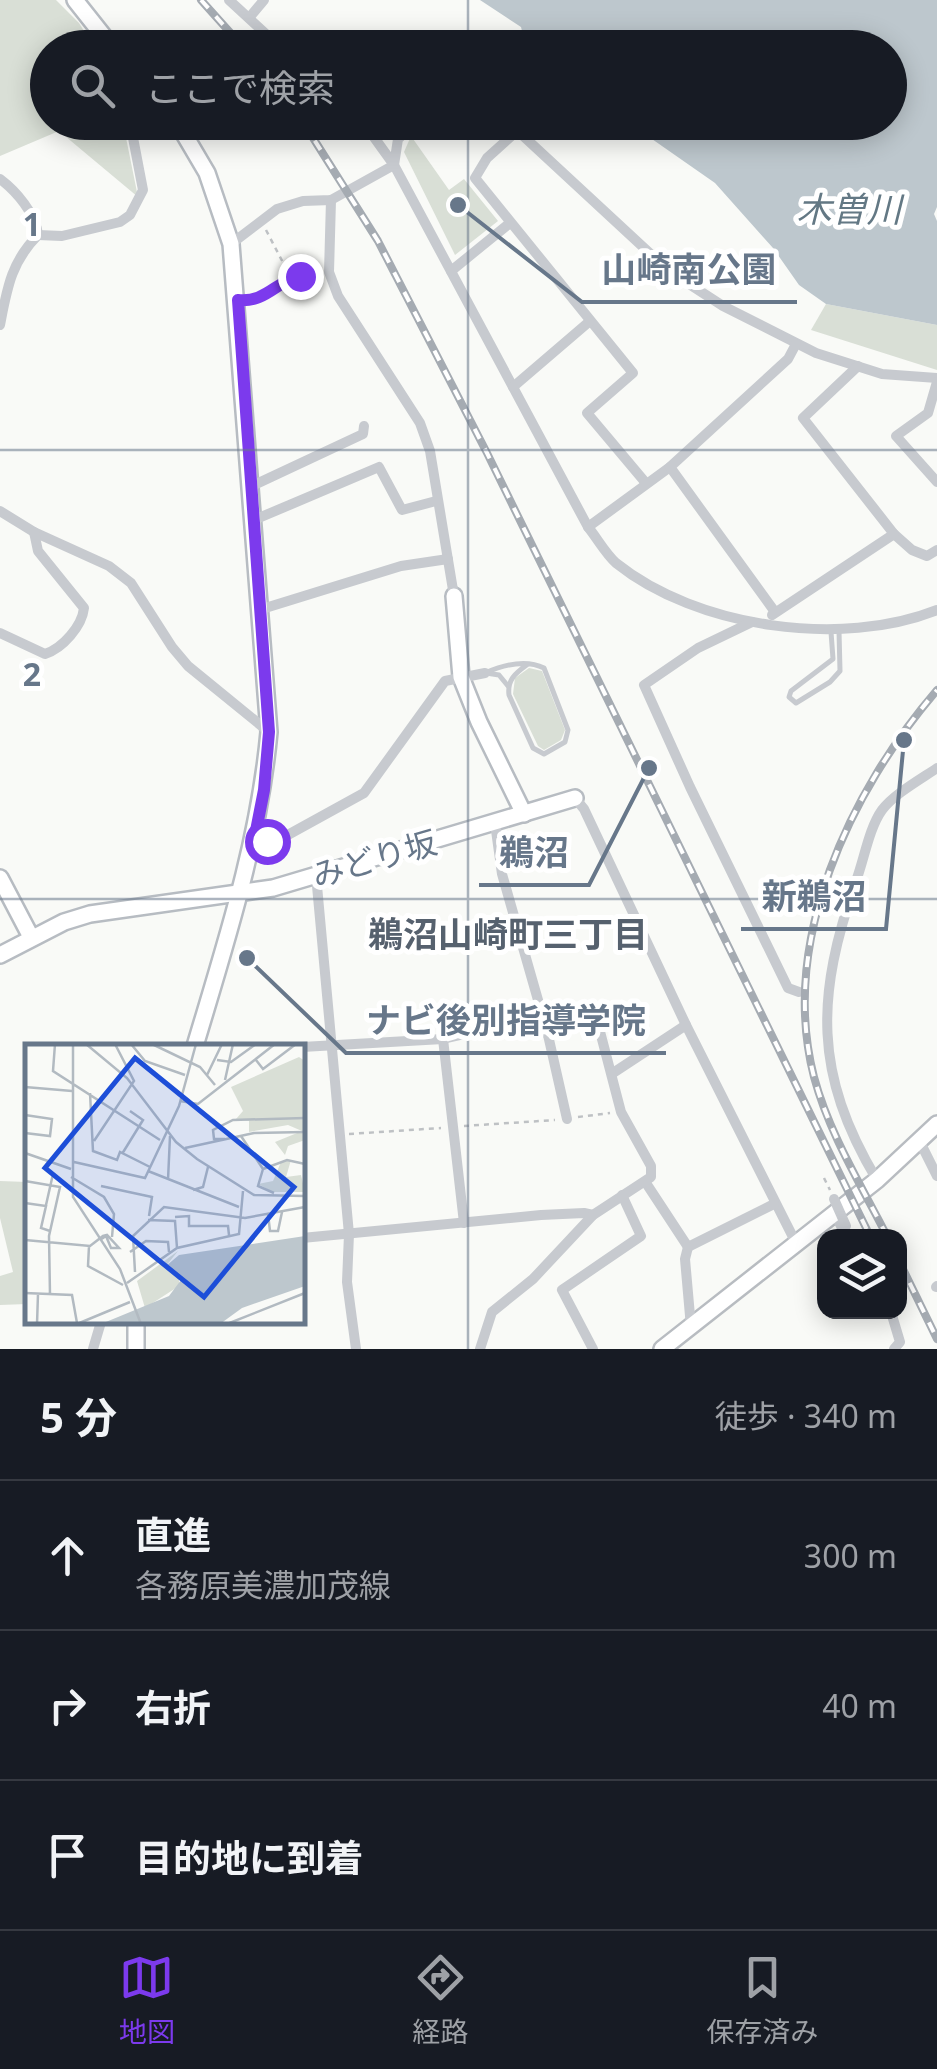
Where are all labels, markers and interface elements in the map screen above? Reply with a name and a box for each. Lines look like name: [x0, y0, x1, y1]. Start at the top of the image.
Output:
search box: [30, 30, 907, 140]
icon: search: [65, 58, 120, 113]
text: ここで検索: [145, 61, 335, 113]
water label: 木曽川: [796, 185, 905, 232]
text: 1: [23, 202, 41, 245]
callout: 山崎南公園: [582, 237, 797, 302]
text: 山崎南公園: [601, 245, 777, 292]
route end: [278, 254, 324, 300]
text: 2: [23, 652, 41, 695]
route start: [245, 819, 291, 865]
street label: みどり坂: [307, 820, 441, 896]
callout: 鵜沼: [479, 820, 589, 885]
text: 鵜沼: [499, 828, 569, 875]
callout: 新鵜沼: [741, 864, 886, 929]
text: 新鵜沼: [761, 872, 867, 919]
district label: 鵜沼山崎町三丁目: [368, 910, 648, 957]
callout: ナビ後別指導学院: [346, 988, 666, 1053]
text: ナビ後別指導学院: [366, 996, 646, 1043]
inset map: [25, 1044, 305, 1324]
map controls: [817, 1229, 907, 1319]
button: layers: [817, 1229, 907, 1319]
text: 5 分: [40, 1388, 117, 1445]
text: 徒歩 · 340 m: [715, 1394, 897, 1437]
text: 直進: [135, 1508, 211, 1560]
icon: ahead: [40, 1528, 95, 1583]
text: 300 m: [804, 1534, 897, 1577]
text: 各務原美濃加茂線: [135, 1563, 391, 1606]
icon: right: [40, 1678, 95, 1733]
text: 右折: [135, 1681, 211, 1733]
text: 40 m: [822, 1684, 897, 1727]
icon: arrive: [40, 1828, 95, 1883]
text: 目的地に到着: [135, 1831, 363, 1883]
tab: 地図: [119, 1950, 175, 2050]
tab: 経路: [412, 1950, 468, 2050]
tab: 保存済み: [706, 1950, 818, 2050]

